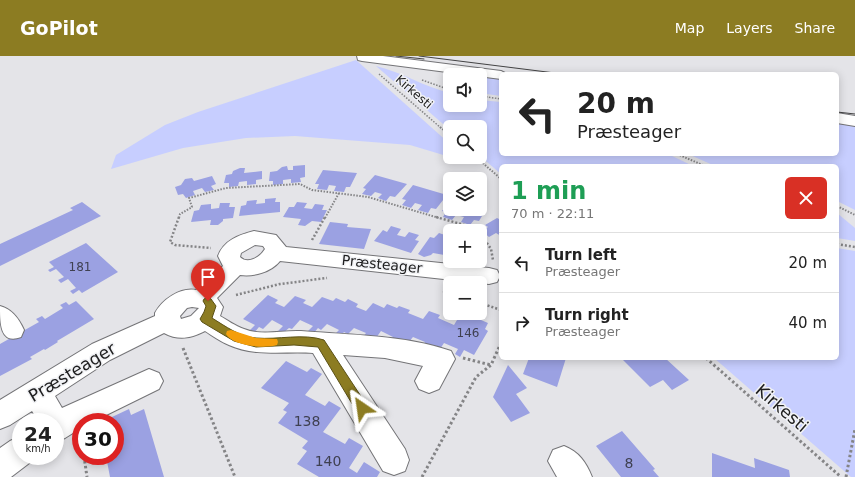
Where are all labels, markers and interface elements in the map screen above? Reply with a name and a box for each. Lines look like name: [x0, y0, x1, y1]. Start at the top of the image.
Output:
text: GoPilot: [20, 17, 98, 39]
text: Map: [675, 20, 704, 36]
text: Layers: [726, 20, 773, 36]
text: Share: [795, 20, 835, 36]
map controls: [443, 68, 487, 320]
button: sound: [443, 68, 487, 112]
street label: Kirkesti: [393, 72, 435, 112]
text: 20 m: [577, 87, 655, 120]
icon: left: [511, 88, 563, 140]
button: search: [443, 120, 487, 164]
text: Præsteager: [577, 121, 681, 142]
button: layers: [443, 172, 487, 216]
text: 1 min: [511, 177, 586, 205]
button: close: [785, 177, 827, 219]
text: 70 m · 22:11: [511, 206, 594, 221]
button: +: [443, 224, 487, 268]
text: Turn left: [545, 246, 617, 264]
street label: Præsteager: [341, 252, 423, 276]
icon: left: [511, 252, 533, 274]
text: 20 m: [789, 254, 827, 272]
house number: 181: [69, 260, 91, 274]
pin: [191, 260, 225, 301]
text: Præsteager: [545, 264, 620, 279]
icon: arrive: [197, 266, 219, 288]
button: −: [443, 276, 487, 320]
text: Turn right: [545, 306, 629, 324]
icon: right: [511, 312, 533, 334]
text: 40 m: [789, 314, 827, 332]
text: Præsteager: [545, 324, 620, 339]
house number: 146: [457, 326, 479, 340]
street label: Præsteager: [25, 338, 119, 406]
street label: Kirkesti: [752, 380, 812, 436]
position arrow: [341, 387, 383, 429]
speed limit sign: 30: [72, 413, 124, 465]
house number: 138: [294, 413, 320, 429]
text: 24: [24, 422, 52, 446]
text: km/h: [25, 443, 51, 454]
house number: 140: [315, 453, 341, 469]
house number: 8: [625, 455, 633, 471]

